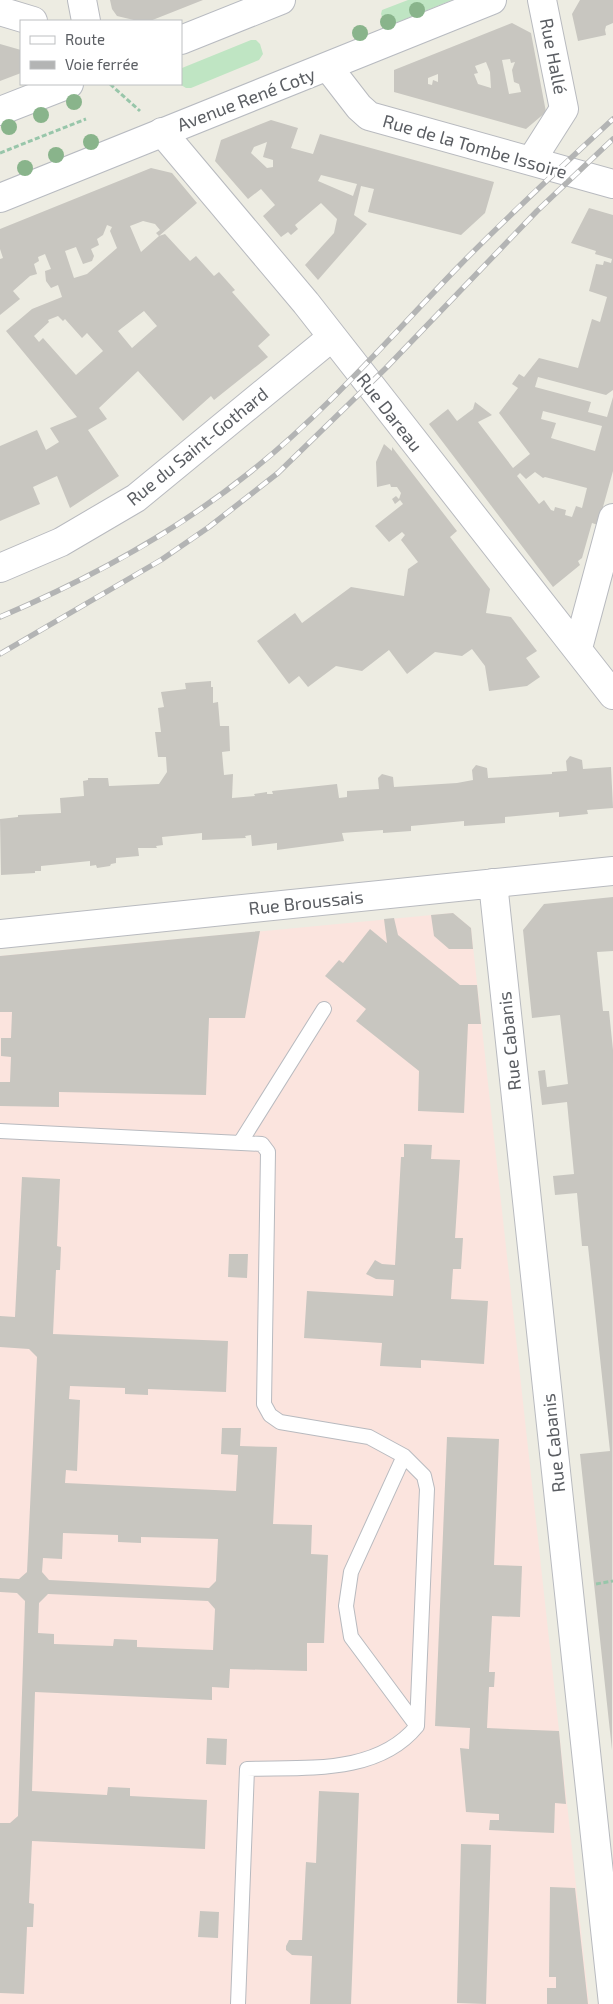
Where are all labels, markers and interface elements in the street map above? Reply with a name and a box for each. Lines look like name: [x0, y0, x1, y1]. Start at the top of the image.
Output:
street label: Rue Hallé: [536, 16, 572, 96]
legend: [20, 20, 182, 85]
text: Route: [65, 30, 105, 48]
text: Voie ferrée: [65, 55, 139, 73]
street label: Avenue René Coty: [174, 62, 319, 135]
street label: Rue de la Tombe Issoire: [380, 109, 570, 183]
street label: Rue Dareau: [352, 368, 428, 456]
street label: Rue du Saint-Gothard: [122, 382, 272, 510]
street label: Rue Broussais: [247, 885, 365, 919]
street label: Rue Cabanis: [493, 990, 525, 1092]
street label: Rue Cabanis: [537, 1392, 569, 1494]

